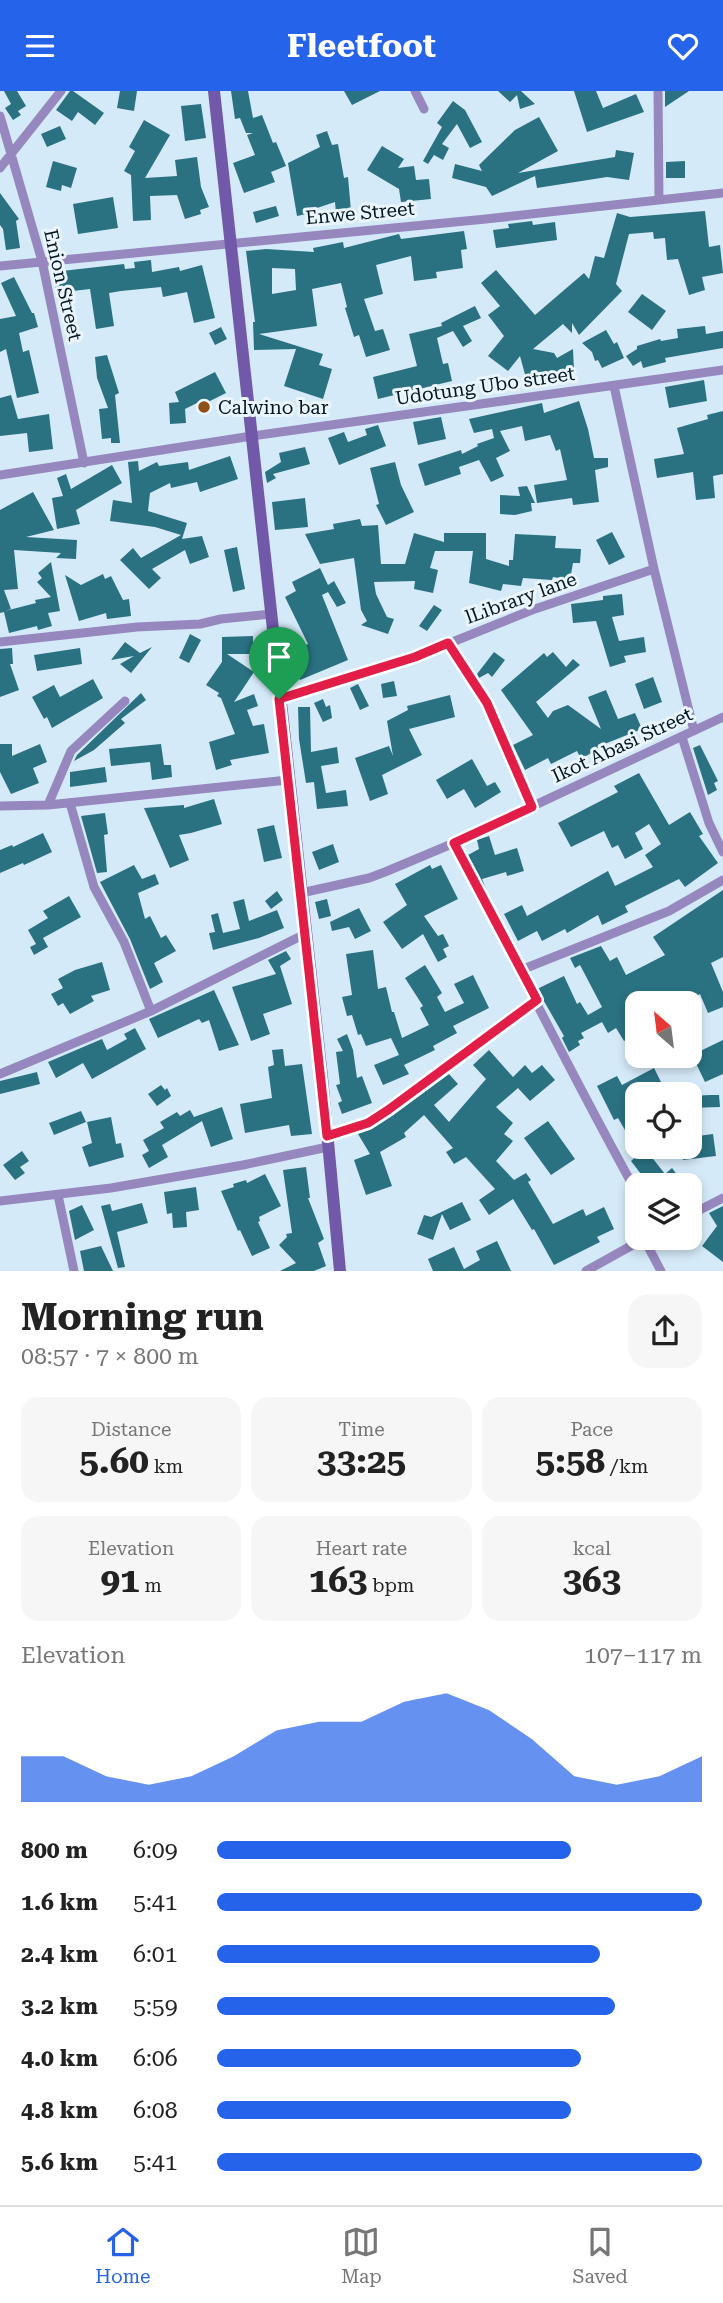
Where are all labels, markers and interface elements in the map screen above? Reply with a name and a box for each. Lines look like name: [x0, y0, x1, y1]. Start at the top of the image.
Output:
icon: menu: [21, 27, 59, 65]
text: Fleetfoot: [287, 27, 436, 65]
icon: heart: [664, 27, 702, 65]
street label: Enwe Street: [305, 197, 415, 229]
street label: Enion Street: [39, 227, 87, 343]
street label: Udotung Ubo street: [394, 362, 576, 410]
place label: Calwino bar: [218, 396, 329, 419]
marker: Calwino bar: [196, 399, 212, 415]
street label: lLibrary lane: [462, 567, 580, 629]
pin: [249, 627, 309, 699]
icon: arrive: [260, 638, 298, 676]
street label: Ikot Abasi Street: [548, 702, 696, 788]
north arrow: [625, 991, 702, 1067]
map controls: [625, 991, 702, 1250]
button: locate: [625, 1082, 702, 1159]
button: layers: [625, 1173, 702, 1250]
button: share: [628, 1294, 702, 1368]
text: Morning run: [21, 1295, 264, 1339]
text: 08:57 · 7 × 800 m: [21, 1343, 199, 1370]
text: Distance: [91, 1418, 171, 1441]
text: Time: [338, 1418, 385, 1441]
text: Pace: [570, 1418, 613, 1441]
text: 5.60: [79, 1441, 149, 1482]
text: 33:25: [317, 1441, 406, 1482]
text: 5:58: [535, 1441, 605, 1482]
text: km: [149, 1455, 183, 1478]
text: /km: [605, 1455, 648, 1478]
text: Elevation: [88, 1537, 174, 1560]
text: Heart rate: [316, 1537, 407, 1560]
text: kcal: [573, 1537, 611, 1560]
text: 91: [100, 1560, 140, 1601]
text: 163: [309, 1560, 367, 1601]
text: 363: [562, 1560, 621, 1601]
text: m: [140, 1574, 162, 1597]
text: bpm: [367, 1574, 414, 1597]
text: Elevation: [21, 1642, 125, 1669]
text: 107–117 m: [584, 1642, 702, 1669]
text: 800 m: [21, 1837, 88, 1864]
text: 6:09: [133, 1837, 178, 1864]
text: 1.6 km: [21, 1889, 98, 1916]
text: 5:41: [133, 1889, 178, 1916]
text: 2.4 km: [21, 1941, 98, 1968]
text: 6:01: [133, 1941, 178, 1968]
text: 3.2 km: [21, 1993, 98, 2020]
text: 5:59: [133, 1993, 178, 2020]
text: 4.0 km: [21, 2045, 98, 2072]
text: 6:06: [133, 2045, 178, 2072]
text: 4.8 km: [21, 2097, 98, 2124]
text: 6:08: [133, 2097, 178, 2124]
text: 5.6 km: [21, 2149, 98, 2176]
text: 5:41: [133, 2149, 178, 2176]
tab: Home: [95, 2223, 150, 2288]
tab: Map: [341, 2223, 382, 2288]
tab: Saved: [573, 2223, 628, 2288]

